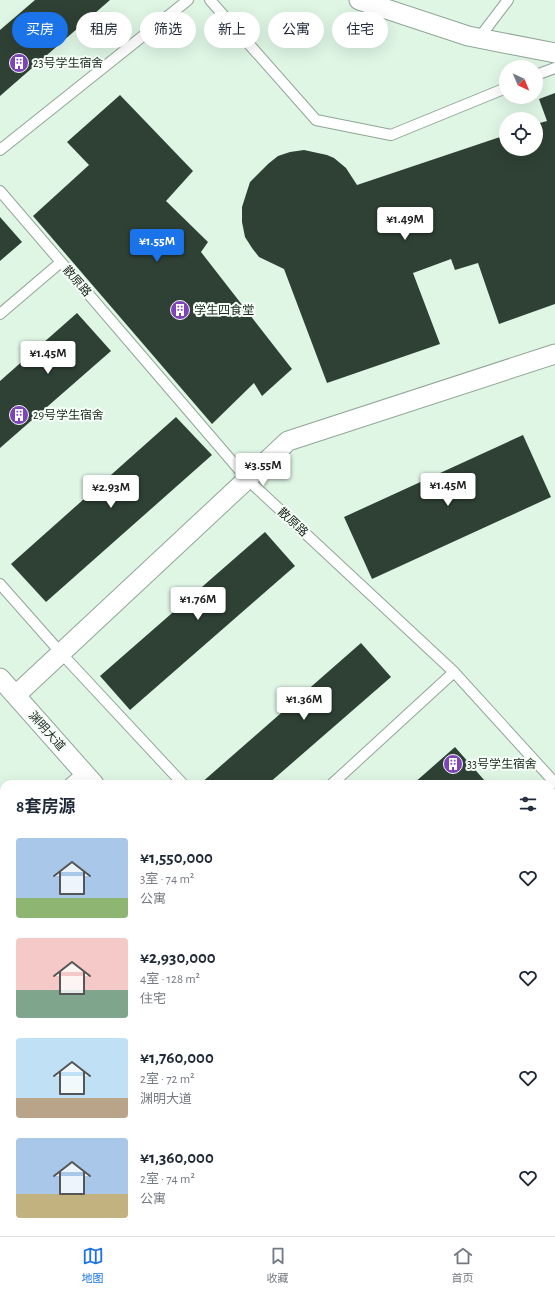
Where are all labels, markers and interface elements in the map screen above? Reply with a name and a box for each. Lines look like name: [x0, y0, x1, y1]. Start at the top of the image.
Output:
chip: 买房: [12, 12, 68, 48]
chip: 租房: [76, 12, 132, 48]
chip: 筛选: [140, 12, 196, 48]
chip: 新上: [204, 12, 260, 48]
chip: 公寓: [268, 12, 324, 48]
chip: 住宅: [332, 12, 388, 48]
building icon: 23号学生宿舍: [8, 52, 30, 74]
place label: 23号学生宿舍: [33, 56, 103, 69]
north arrow: [499, 60, 543, 104]
map controls: [499, 60, 543, 156]
button: locate: [499, 112, 543, 156]
pin: ¥1.49M: [372, 207, 438, 241]
text: ¥1.49M: [386, 213, 424, 226]
pin: ¥1.55M: [124, 229, 190, 263]
text: ¥1.55M: [139, 235, 175, 248]
street label: 散原路: [61, 263, 94, 299]
building icon: 学生四食堂: [169, 299, 191, 321]
place label: 学生四食堂: [194, 303, 254, 316]
pin: ¥1.45M: [15, 341, 81, 375]
text: ¥1.45M: [29, 347, 67, 360]
building icon: 29号学生宿舍: [8, 404, 30, 426]
place label: 29号学生宿舍: [33, 408, 104, 421]
pin: ¥3.55M: [230, 453, 296, 487]
text: ¥3.55M: [244, 459, 282, 472]
pin: ¥1.45M: [415, 473, 481, 507]
pin: ¥2.93M: [78, 475, 144, 509]
text: ¥1.45M: [429, 479, 467, 492]
text: ¥2.93M: [92, 481, 130, 494]
street label: 散原路: [276, 505, 311, 539]
pin: ¥1.76M: [165, 587, 231, 621]
text: ¥1.76M: [180, 593, 216, 606]
pin: ¥1.36M: [271, 687, 337, 721]
text: ¥1.36M: [286, 693, 322, 706]
street label: 渊明大道: [26, 708, 68, 753]
building icon: 33号学生宿舍: [442, 753, 464, 775]
place label: 33号学生宿舍: [467, 757, 537, 770]
icon: filters: [517, 793, 539, 815]
text: 8套房源: [16, 798, 75, 815]
text: ¥1,550,000: [140, 849, 213, 866]
icon: home: [48, 854, 96, 902]
icon: heart: [517, 867, 539, 889]
text: 3室 · 74 m²: [140, 873, 194, 886]
text: 公寓: [140, 893, 166, 906]
text: ¥2,930,000: [140, 949, 216, 966]
icon: home: [48, 954, 96, 1002]
icon: heart: [517, 967, 539, 989]
text: 4室 · 128 m²: [140, 973, 200, 986]
text: 住宅: [140, 993, 166, 1006]
text: ¥1,760,000: [140, 1049, 214, 1066]
icon: home: [48, 1054, 96, 1102]
icon: heart: [517, 1067, 539, 1089]
text: 2室 · 72 m²: [140, 1073, 195, 1086]
text: 渊明大道: [140, 1093, 192, 1106]
text: ¥1,360,000: [140, 1149, 214, 1166]
icon: home: [48, 1154, 96, 1202]
icon: heart: [517, 1167, 539, 1189]
text: 2室 · 74 m²: [140, 1173, 195, 1186]
text: 公寓: [140, 1193, 166, 1206]
tab: 地图: [82, 1245, 104, 1285]
tab: 收藏: [267, 1245, 289, 1285]
tab: 首页: [452, 1245, 474, 1285]

